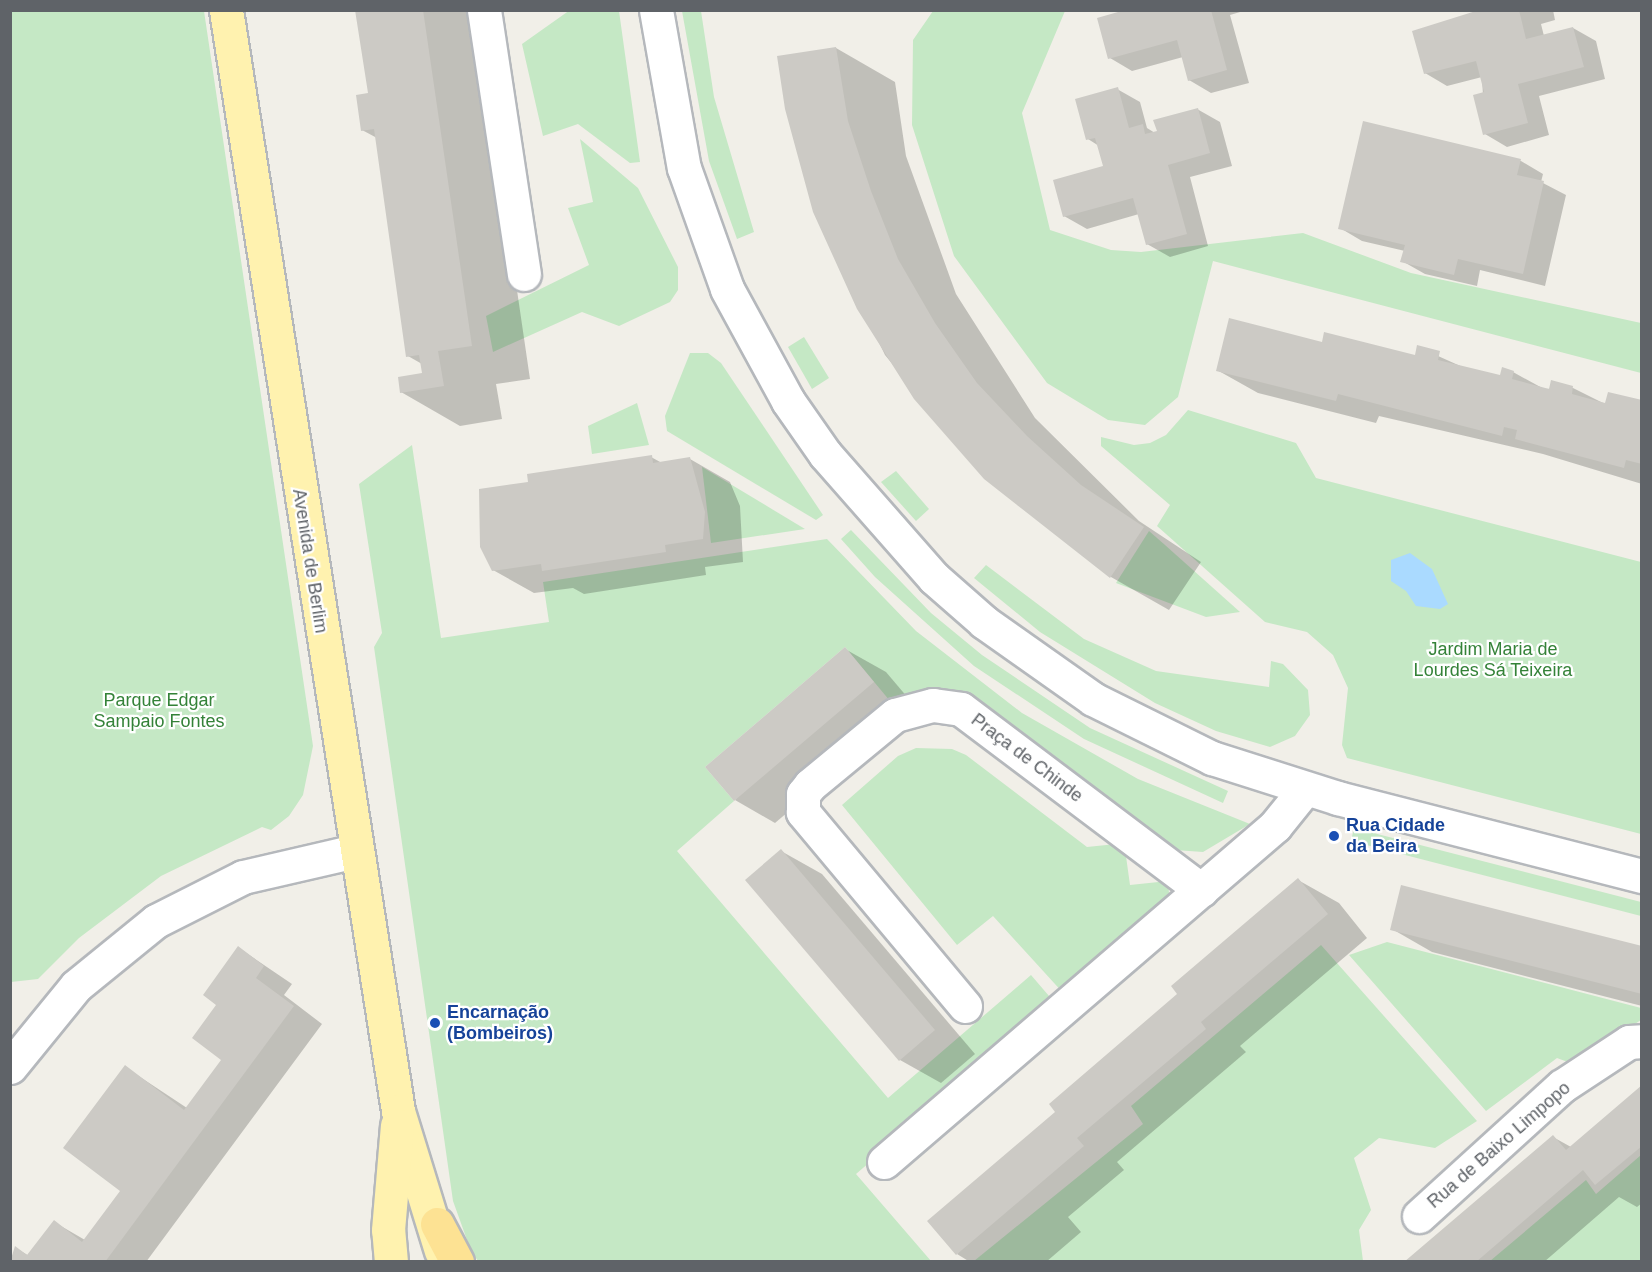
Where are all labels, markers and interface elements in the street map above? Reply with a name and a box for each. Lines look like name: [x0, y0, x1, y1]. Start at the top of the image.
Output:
street label: Avenida de Berlim: [288, 487, 332, 635]
park label: Jardim Maria de Lourdes Sá Teixeira: [1413, 639, 1573, 682]
park label: Parque Edgar Sampaio Fontes: [93, 690, 225, 732]
street label: Praça de Chinde: [967, 709, 1087, 807]
place label: Rua Cidade da Beira: [1346, 815, 1445, 858]
marker: Rua Cidade da Beira: [1327, 829, 1341, 843]
place label: Encarnação (Bombeiros): [447, 1002, 553, 1044]
marker: Encarnação (Bombeiros): [428, 1016, 442, 1030]
street label: Rua de Baixo Limpopo: [1423, 1077, 1575, 1213]

